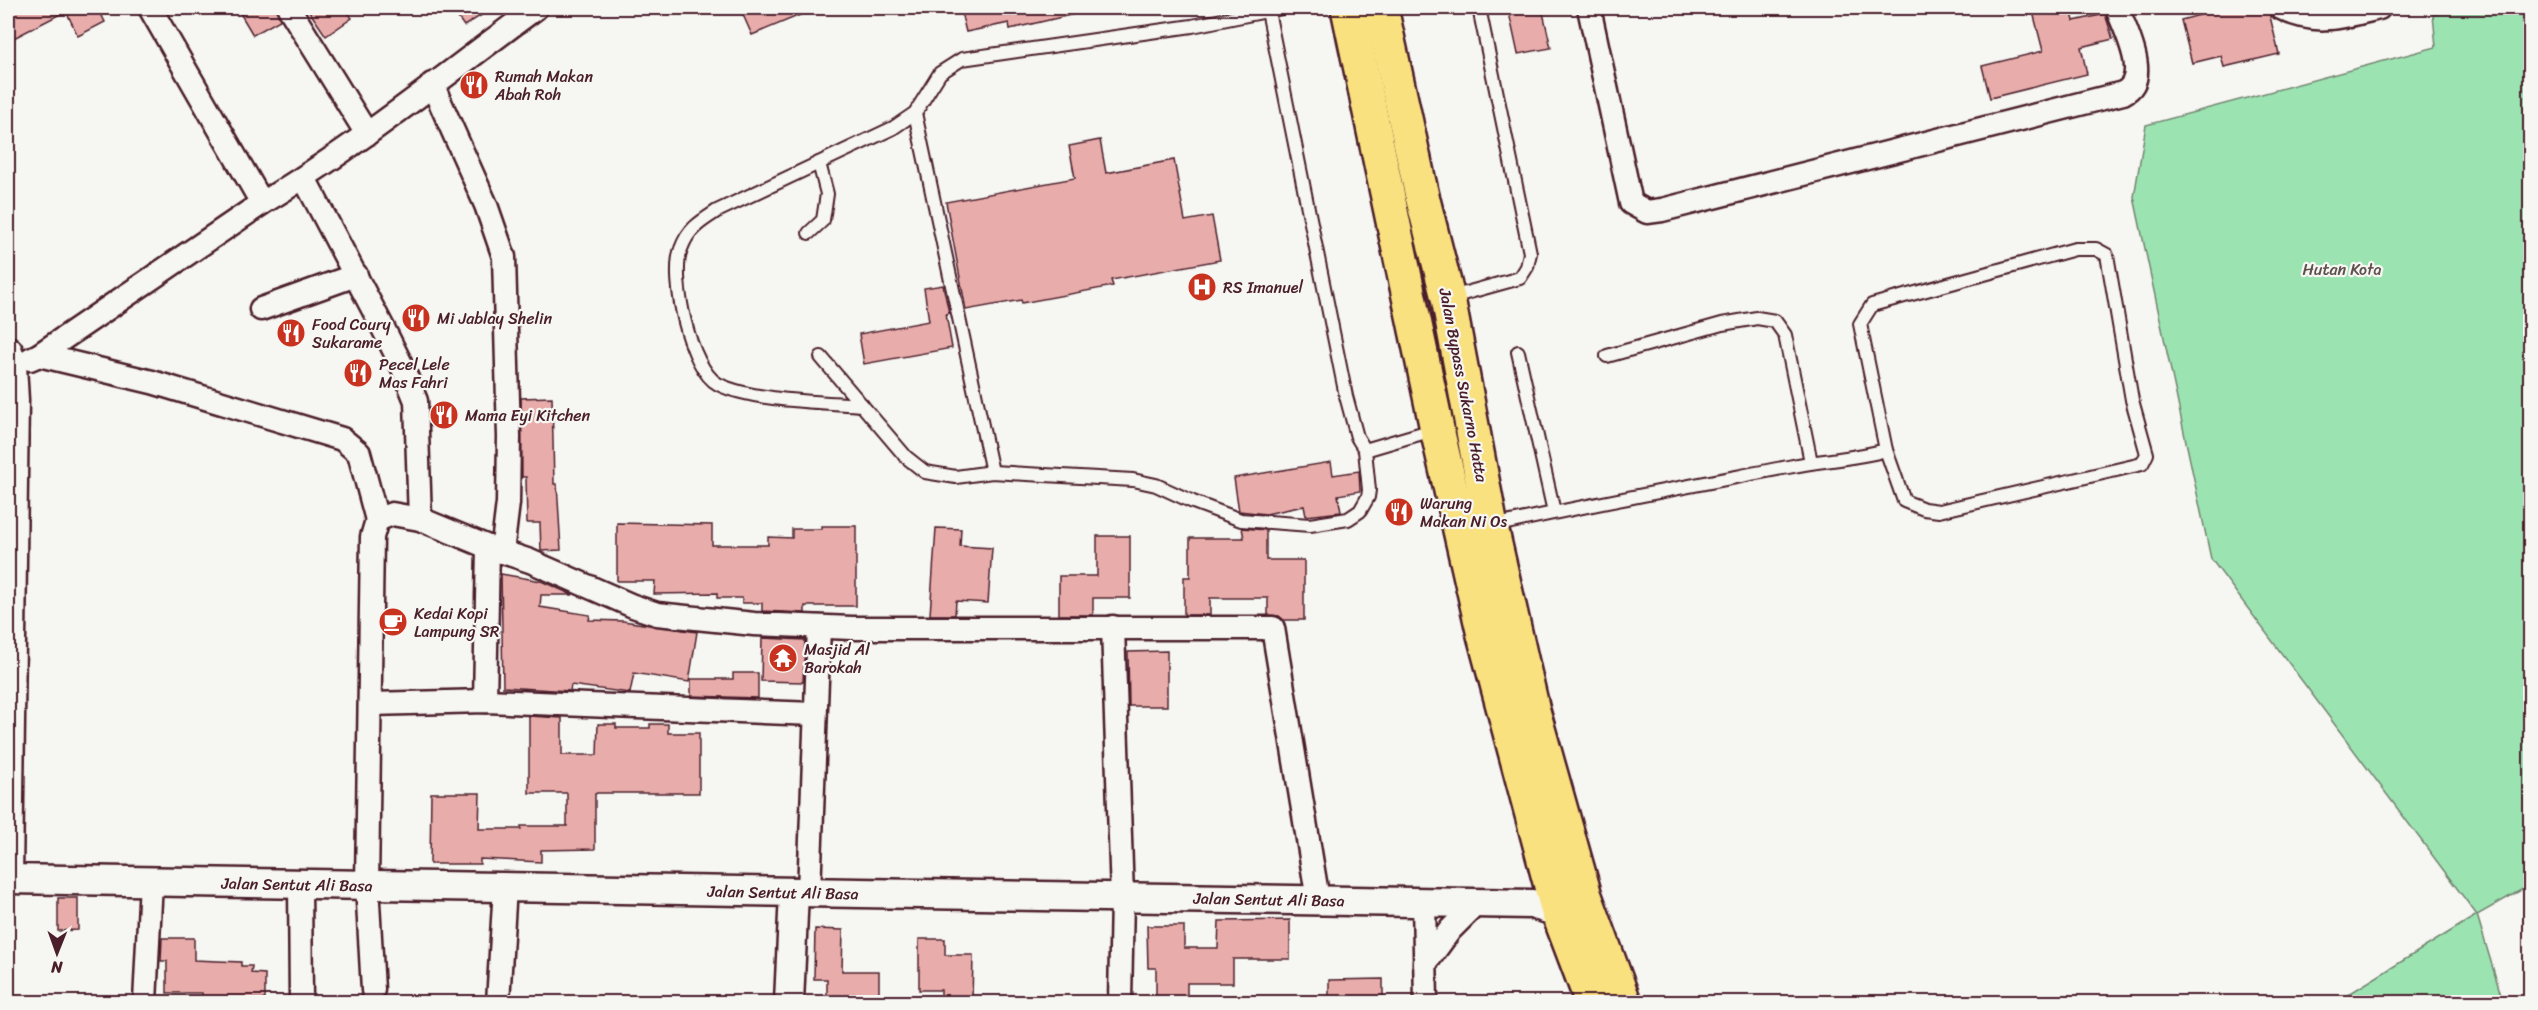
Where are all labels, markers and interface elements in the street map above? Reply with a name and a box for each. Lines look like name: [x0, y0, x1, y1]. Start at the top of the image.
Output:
place label: Rumah Makan Abah Roh: [494, 62, 593, 109]
restaurant icon: Rumah Makan Abah Roh: [458, 69, 490, 101]
park label: Hutan Kota: [2303, 255, 2381, 284]
hospital icon: RS Imanuel: [1186, 271, 1218, 303]
place label: RS Imanuel: [1223, 273, 1303, 302]
street label: Jalan Bypass Sukarno Hatta: [1430, 285, 1497, 486]
restaurant icon: Mi Jablay Shelin: [400, 302, 432, 334]
place label: Mi Jablay Shelin: [437, 304, 553, 333]
place label: Food Coury Sukarame: [312, 310, 392, 357]
restaurant icon: Food Coury Sukarame: [275, 317, 307, 349]
place label: Pecel Lele Mas Fahri: [379, 350, 450, 397]
restaurant icon: Pecel Lele Mas Fahri: [342, 357, 374, 389]
restaurant icon: Mama Eyi Kitchen: [428, 399, 460, 431]
place label: Mama Eyi Kitchen: [465, 401, 591, 430]
place label: Warung Makan Ni Os: [1420, 489, 1508, 536]
restaurant icon: Warung Makan Ni Os: [1383, 496, 1415, 528]
place label: Kedai Kopi Lampung SR: [414, 599, 500, 646]
cafe icon: Kedai Kopi Lampung SR: [377, 606, 409, 638]
place label: Masjid Al Barokah: [804, 635, 870, 682]
temple icon: Masjid Al Barokah: [767, 642, 799, 674]
street label: Jalan Sentut Ali Basa: [220, 869, 373, 900]
street label: Jalan Sentut Ali Basa: [706, 877, 859, 908]
street label: Jalan Sentut Ali Basa: [1192, 884, 1345, 915]
north arrow: [27, 923, 87, 983]
text: N: [50, 953, 64, 982]

